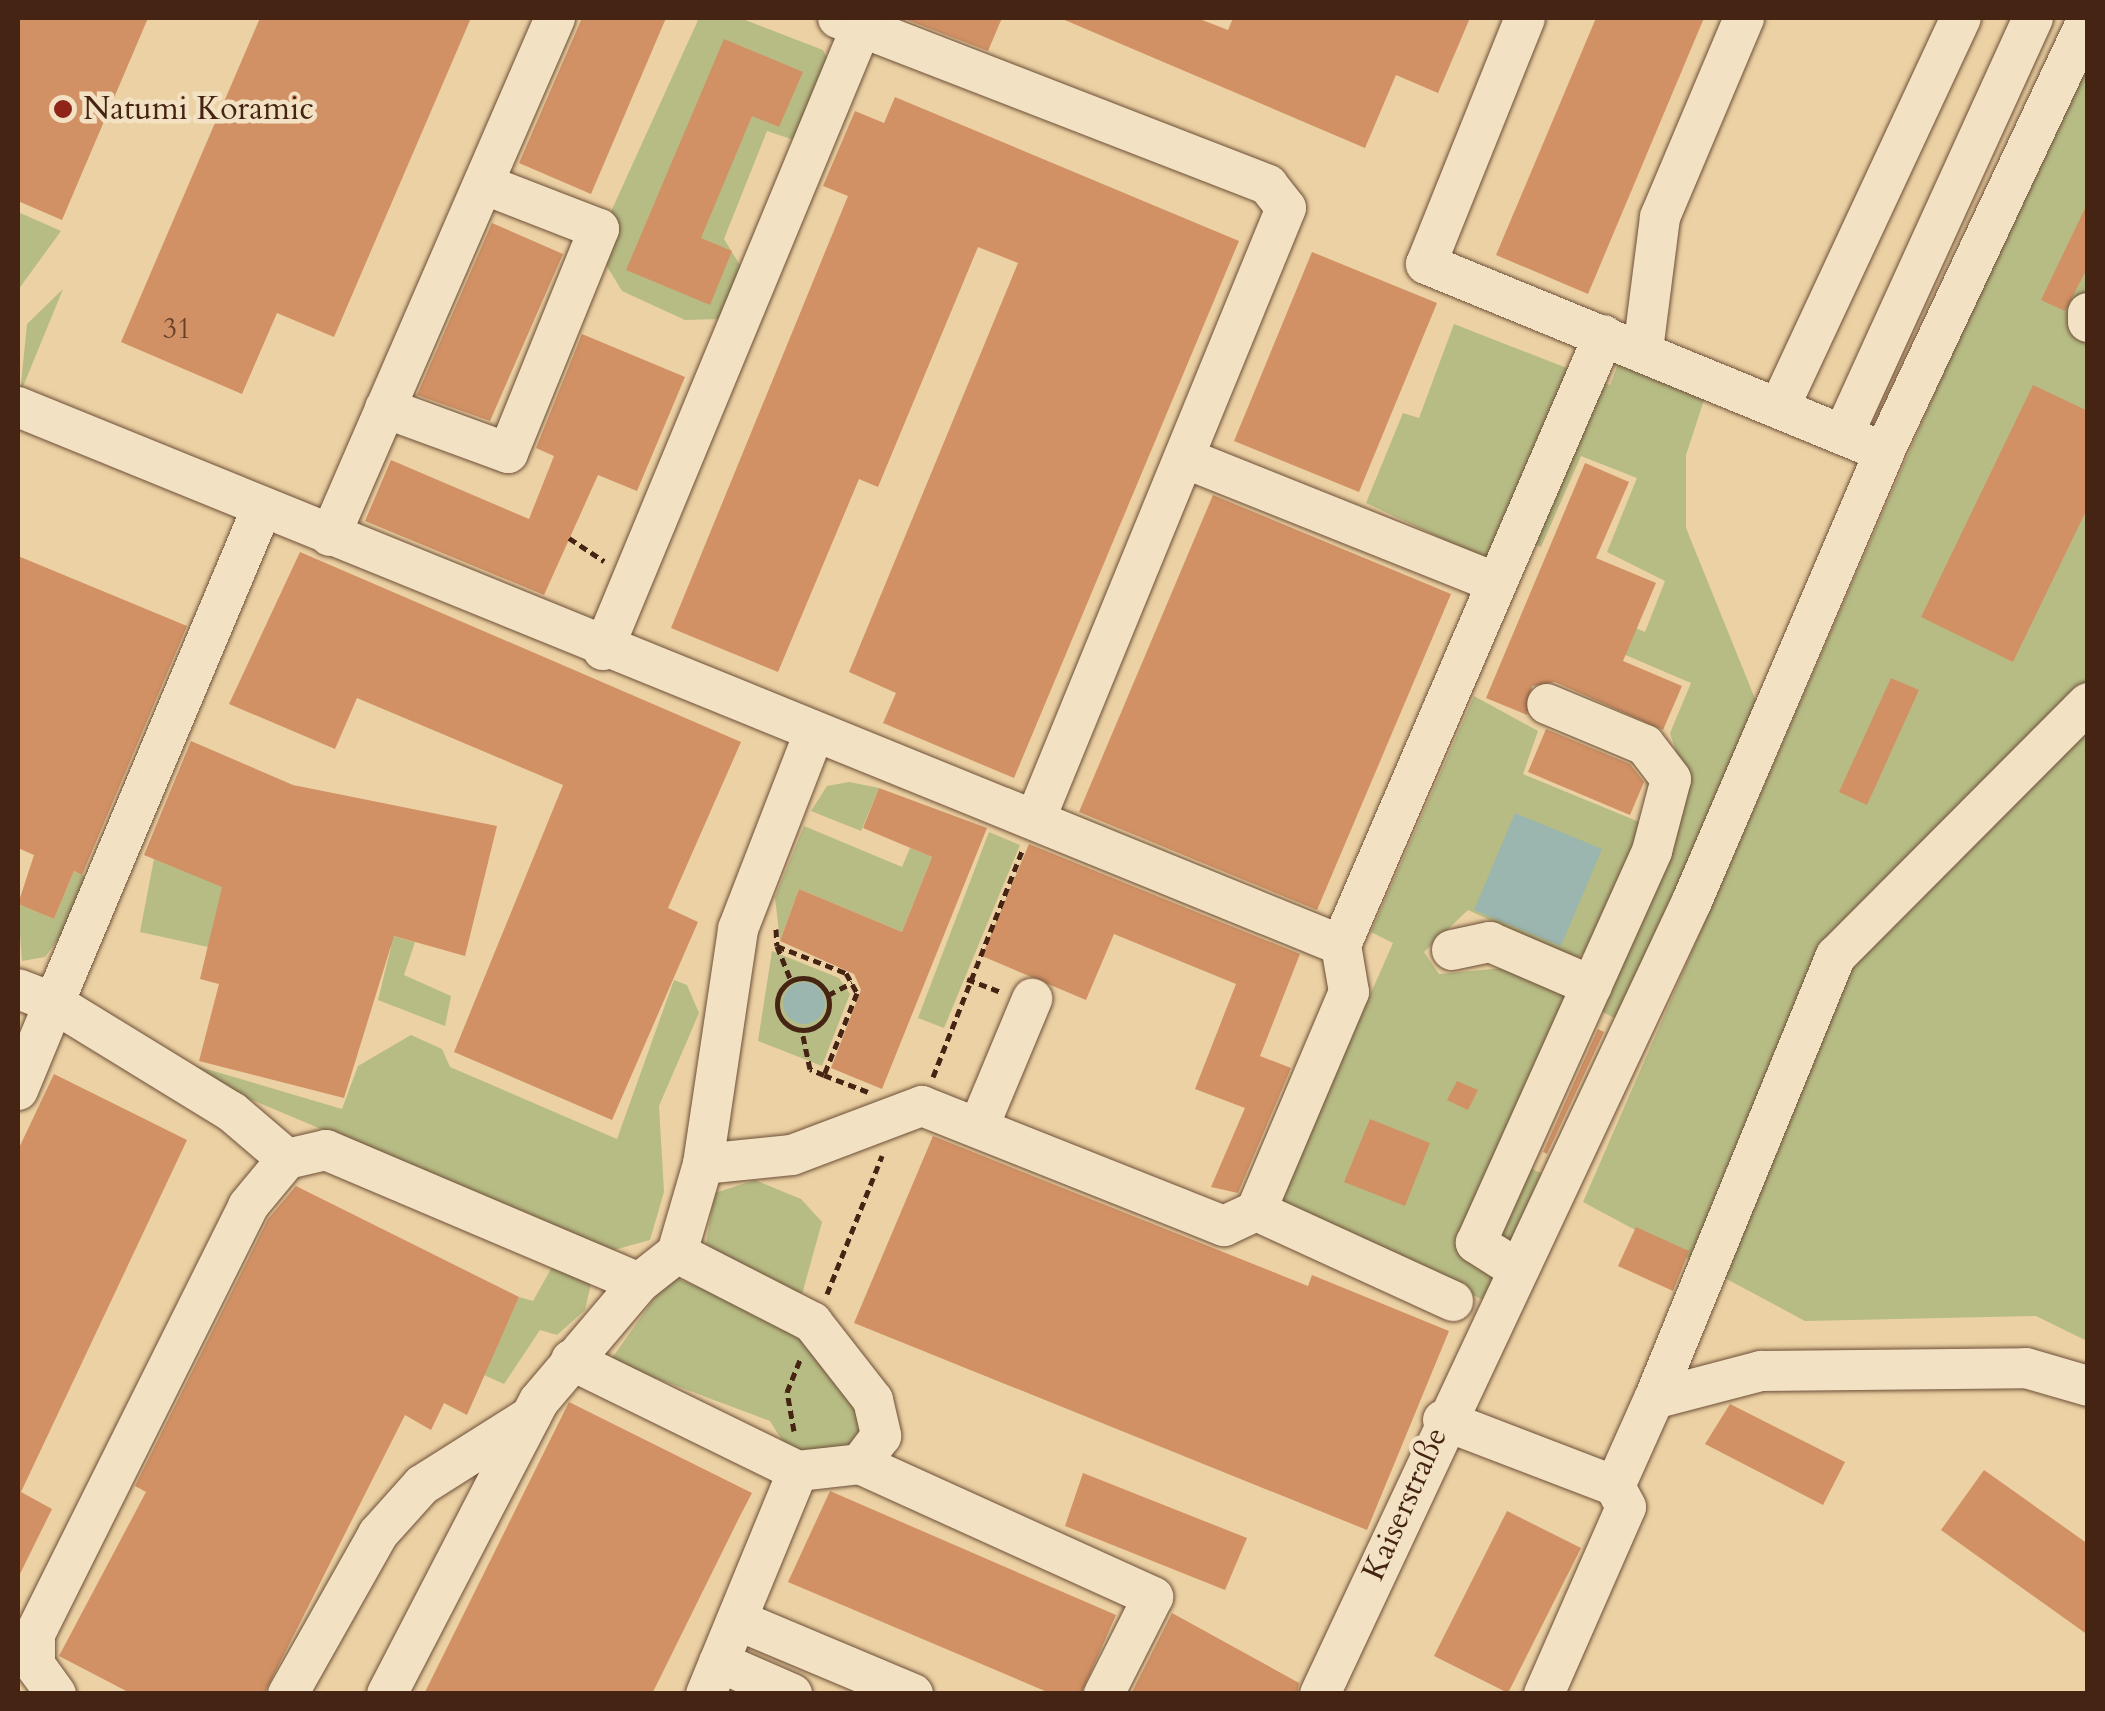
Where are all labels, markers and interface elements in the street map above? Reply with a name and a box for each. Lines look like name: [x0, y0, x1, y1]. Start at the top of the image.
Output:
place label: Natumi Koramic: [83, 90, 314, 128]
marker: Natumi Koramic: [52, 98, 74, 120]
house number: 31: [163, 312, 191, 346]
street label: Kaiserstraße: [1354, 1422, 1456, 1586]

